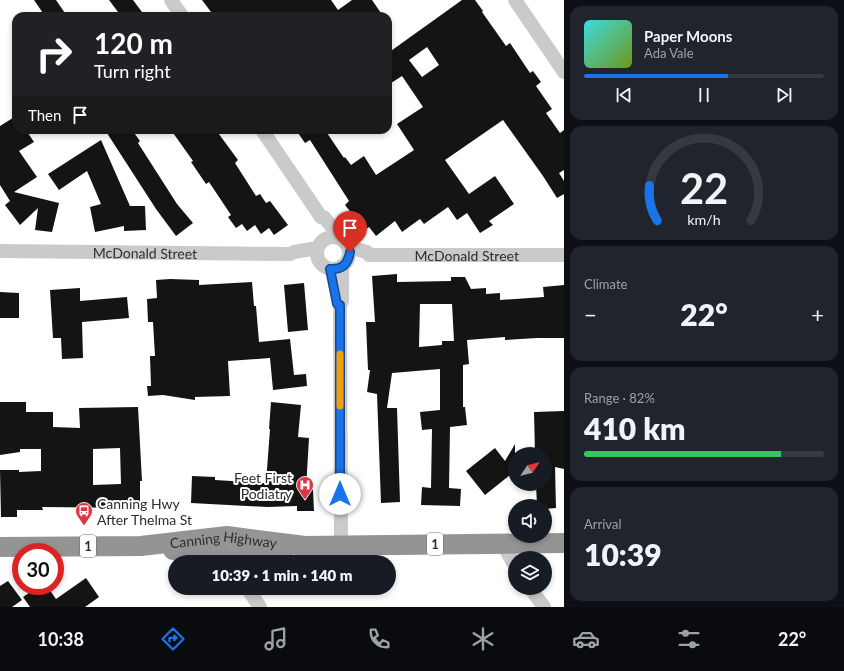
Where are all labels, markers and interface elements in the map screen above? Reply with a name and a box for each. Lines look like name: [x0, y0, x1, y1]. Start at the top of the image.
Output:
text: 120 m: [94, 26, 173, 60]
text: Paper Moons: [644, 27, 732, 45]
icon: right: [28, 28, 80, 80]
text: Ada Vale: [644, 45, 694, 61]
text: Turn right: [94, 60, 171, 82]
icon: previous: [613, 84, 635, 106]
icon: pause: [693, 84, 715, 106]
icon: next: [773, 84, 795, 106]
icon: arrive: [69, 104, 91, 126]
text: Then: [28, 106, 61, 124]
text: 22: [680, 163, 728, 213]
pin: [333, 211, 367, 252]
text: km/h: [687, 211, 721, 228]
icon: arrive: [339, 217, 361, 239]
street label: McDonald Street: [93, 243, 197, 262]
street label: McDonald Street: [415, 247, 519, 264]
text: Climate: [584, 276, 627, 292]
text: 22°: [680, 296, 728, 332]
text: −: [584, 301, 597, 328]
text: +: [811, 301, 824, 328]
text: Range · 82%: [584, 390, 655, 406]
text: 410 km: [584, 410, 685, 446]
north arrow: [508, 447, 552, 491]
map controls: [508, 447, 552, 595]
place label: Feet First Podiatry: [234, 469, 293, 502]
position arrow: [319, 473, 361, 515]
hospital icon: Feet First Podiatry: [295, 475, 315, 500]
place label: Canning Hwy After Thelma St: [97, 495, 192, 528]
button: sound: [508, 499, 552, 543]
bus stop icon: Canning Hwy After Thelma St: [74, 501, 94, 526]
text: Arrival: [584, 516, 621, 532]
street label: Canning Highway: [169, 527, 279, 551]
road number: 1: [427, 533, 443, 555]
road number: 1: [80, 535, 96, 557]
text: 10:39: [584, 536, 662, 572]
speed limit sign: 30: [12, 543, 64, 595]
button: layers: [508, 551, 552, 595]
text: 10:39 · 1 min · 140 m: [211, 566, 353, 584]
icon: directions: [159, 625, 187, 653]
icon: music: [262, 625, 290, 653]
icon: phone: [365, 625, 393, 653]
icon: climate: [469, 625, 497, 653]
icon: car: [572, 625, 600, 653]
icon: filters: [675, 625, 703, 653]
text: 10:38: [38, 628, 84, 650]
text: 22°: [778, 628, 806, 650]

